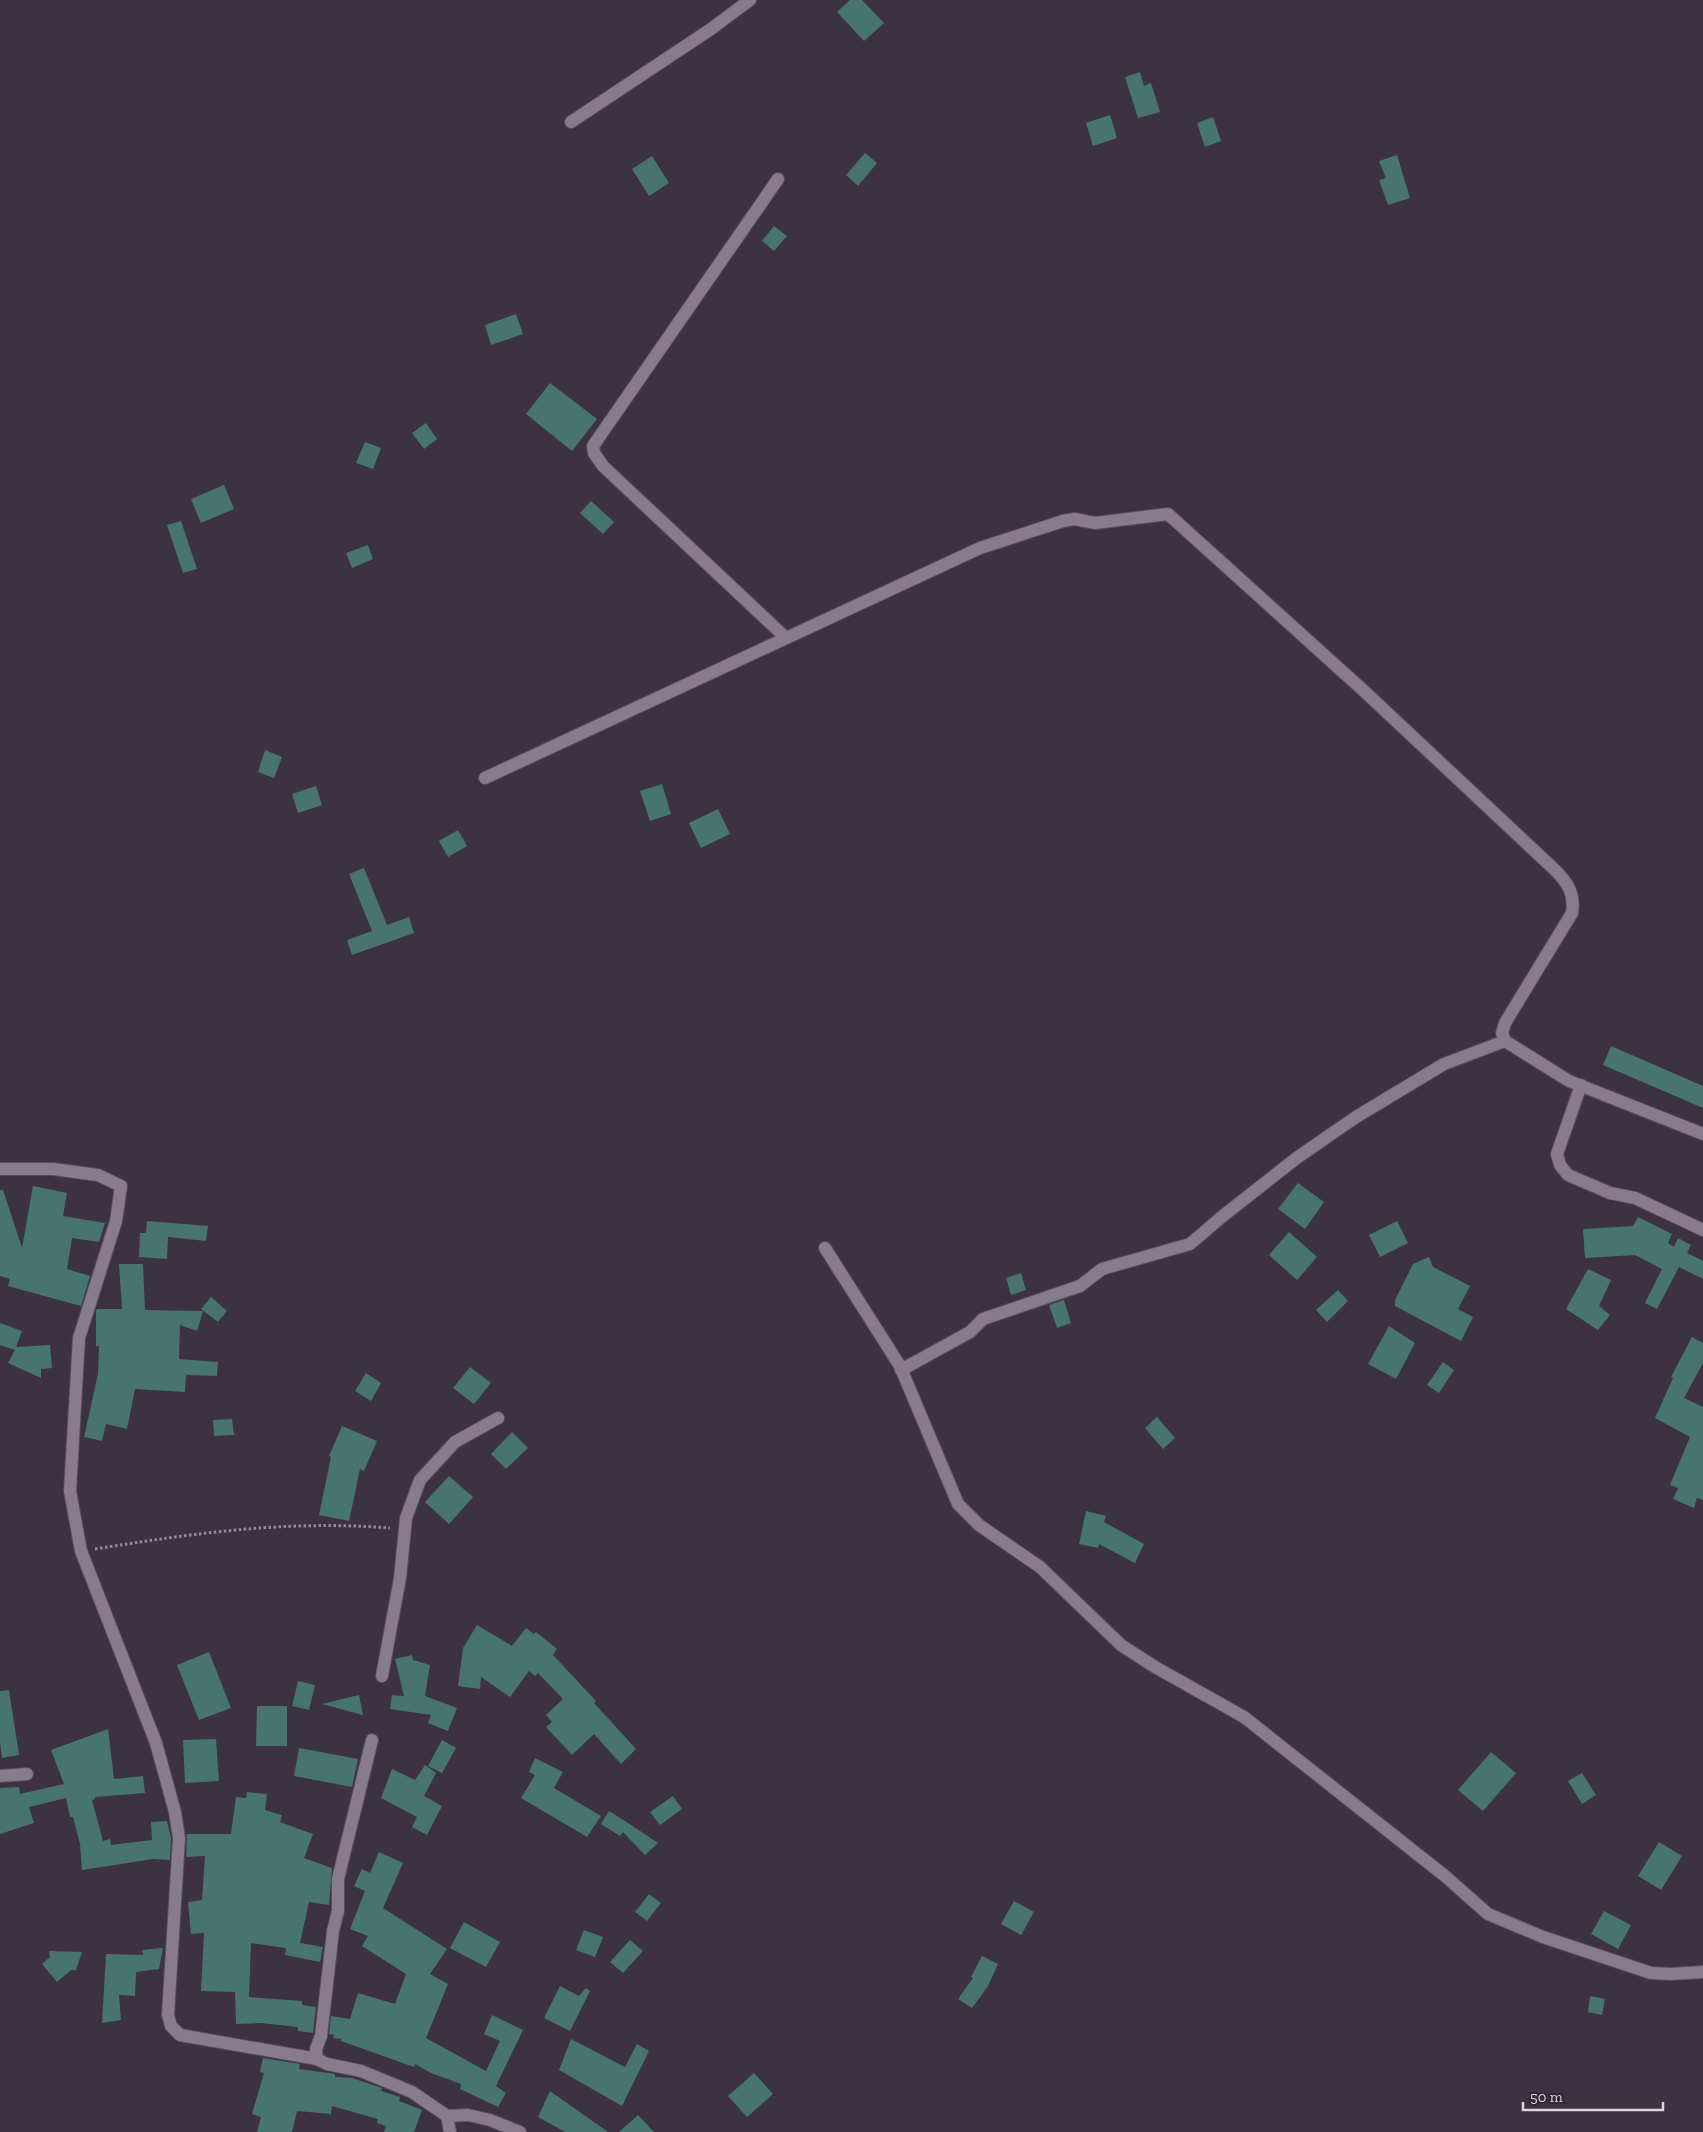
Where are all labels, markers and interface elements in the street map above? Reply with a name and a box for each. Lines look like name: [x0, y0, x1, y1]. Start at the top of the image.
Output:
scale bar: [1523, 2080, 1663, 2112]
text: 50 m: [1530, 2088, 1563, 2106]

